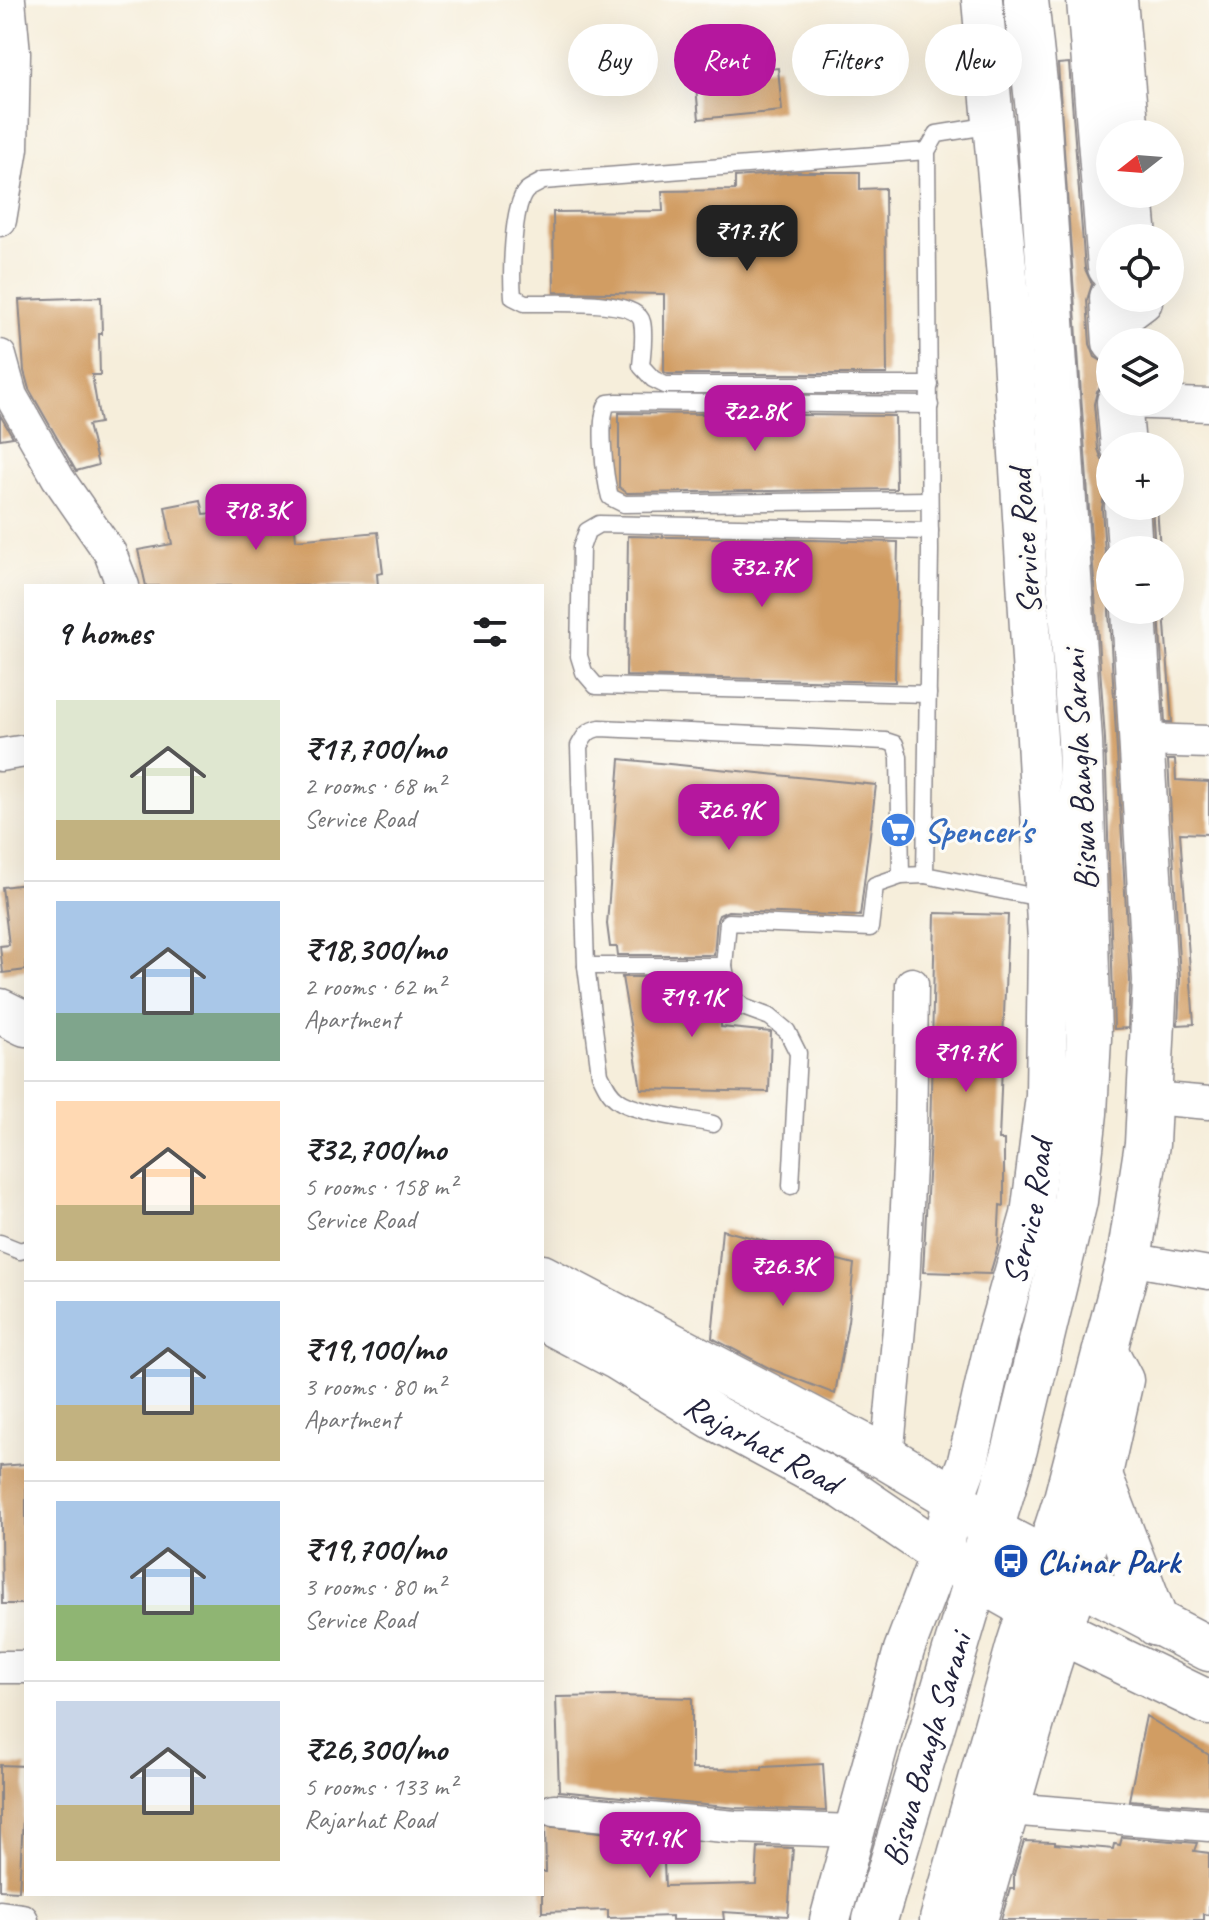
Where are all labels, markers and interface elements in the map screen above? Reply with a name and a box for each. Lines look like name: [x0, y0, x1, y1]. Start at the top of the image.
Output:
chip: Buy: [568, 24, 658, 96]
chip: Rent: [674, 24, 776, 96]
chip: Filters: [792, 24, 909, 96]
chip: New: [925, 24, 1022, 96]
north arrow: [1096, 120, 1184, 208]
map controls: [1096, 120, 1184, 624]
pin: ₹17.7K: [682, 205, 812, 273]
text: ₹17.7K: [715, 214, 779, 247]
button: locate: [1096, 224, 1184, 312]
button: layers: [1096, 328, 1184, 416]
pin: ₹22.8K: [690, 385, 820, 453]
text: ₹22.8K: [722, 394, 788, 427]
button: +: [1096, 432, 1184, 520]
street label: Service Road: [998, 463, 1051, 616]
pin: ₹18.3K: [191, 484, 321, 552]
text: ₹18.3K: [223, 493, 289, 526]
button: −: [1096, 536, 1184, 624]
pin: ₹32.7K: [697, 541, 827, 609]
text: ₹32.7K: [729, 550, 795, 583]
icon: filters: [468, 610, 512, 654]
text: 9 homes: [56, 611, 152, 654]
street label: Biswa Bangla Sarani: [1052, 645, 1107, 891]
text: ₹17,700/mo: [304, 726, 446, 769]
icon: home: [120, 732, 216, 828]
text: 2 rooms · 68 m²: [304, 769, 445, 802]
pin: ₹26.9K: [664, 784, 794, 852]
text: ₹26.9K: [696, 793, 762, 826]
text: Service Road: [304, 802, 415, 835]
place label: Spencer's: [924, 809, 1036, 852]
supermarket icon: Spencer's: [879, 811, 917, 849]
text: ₹18,300/mo: [304, 927, 446, 970]
icon: home: [120, 933, 216, 1029]
text: 2 rooms · 62 m²: [304, 970, 445, 1003]
pin: ₹19.1K: [627, 971, 757, 1039]
text: ₹19.1K: [660, 980, 724, 1013]
text: Apartment: [304, 1003, 400, 1036]
pin: ₹19.7K: [901, 1026, 1031, 1094]
text: ₹19.7K: [934, 1035, 998, 1068]
text: ₹32,700/mo: [304, 1127, 446, 1170]
icon: home: [120, 1133, 216, 1229]
street label: Service Road: [991, 1133, 1063, 1289]
text: 5 rooms · 158 m²: [304, 1170, 456, 1203]
text: Service Road: [304, 1203, 415, 1236]
pin: ₹26.3K: [718, 1240, 848, 1308]
text: ₹26.3K: [750, 1249, 816, 1282]
text: ₹19,100/mo: [304, 1327, 446, 1370]
icon: home: [120, 1333, 216, 1429]
text: 3 rooms · 80 m²: [304, 1370, 445, 1403]
street label: Rajarhat Road: [676, 1383, 853, 1506]
text: Apartment: [304, 1403, 400, 1436]
text: ₹19,700/mo: [304, 1527, 446, 1570]
icon: home: [120, 1533, 216, 1629]
place label: Chinar Park: [1037, 1540, 1183, 1583]
bus stop icon: Chinar Park: [992, 1542, 1030, 1580]
text: 3 rooms · 80 m²: [304, 1570, 445, 1603]
text: Service Road: [304, 1603, 415, 1636]
street label: Biswa Bangla Sarani: [871, 1624, 982, 1871]
text: ₹26,300/mo: [304, 1727, 447, 1770]
icon: home: [120, 1733, 216, 1829]
text: 5 rooms · 133 m²: [304, 1770, 456, 1803]
text: Rajarhat Road: [304, 1803, 435, 1836]
pin: ₹41.9K: [585, 1812, 715, 1880]
text: ₹41.9K: [618, 1821, 682, 1854]

